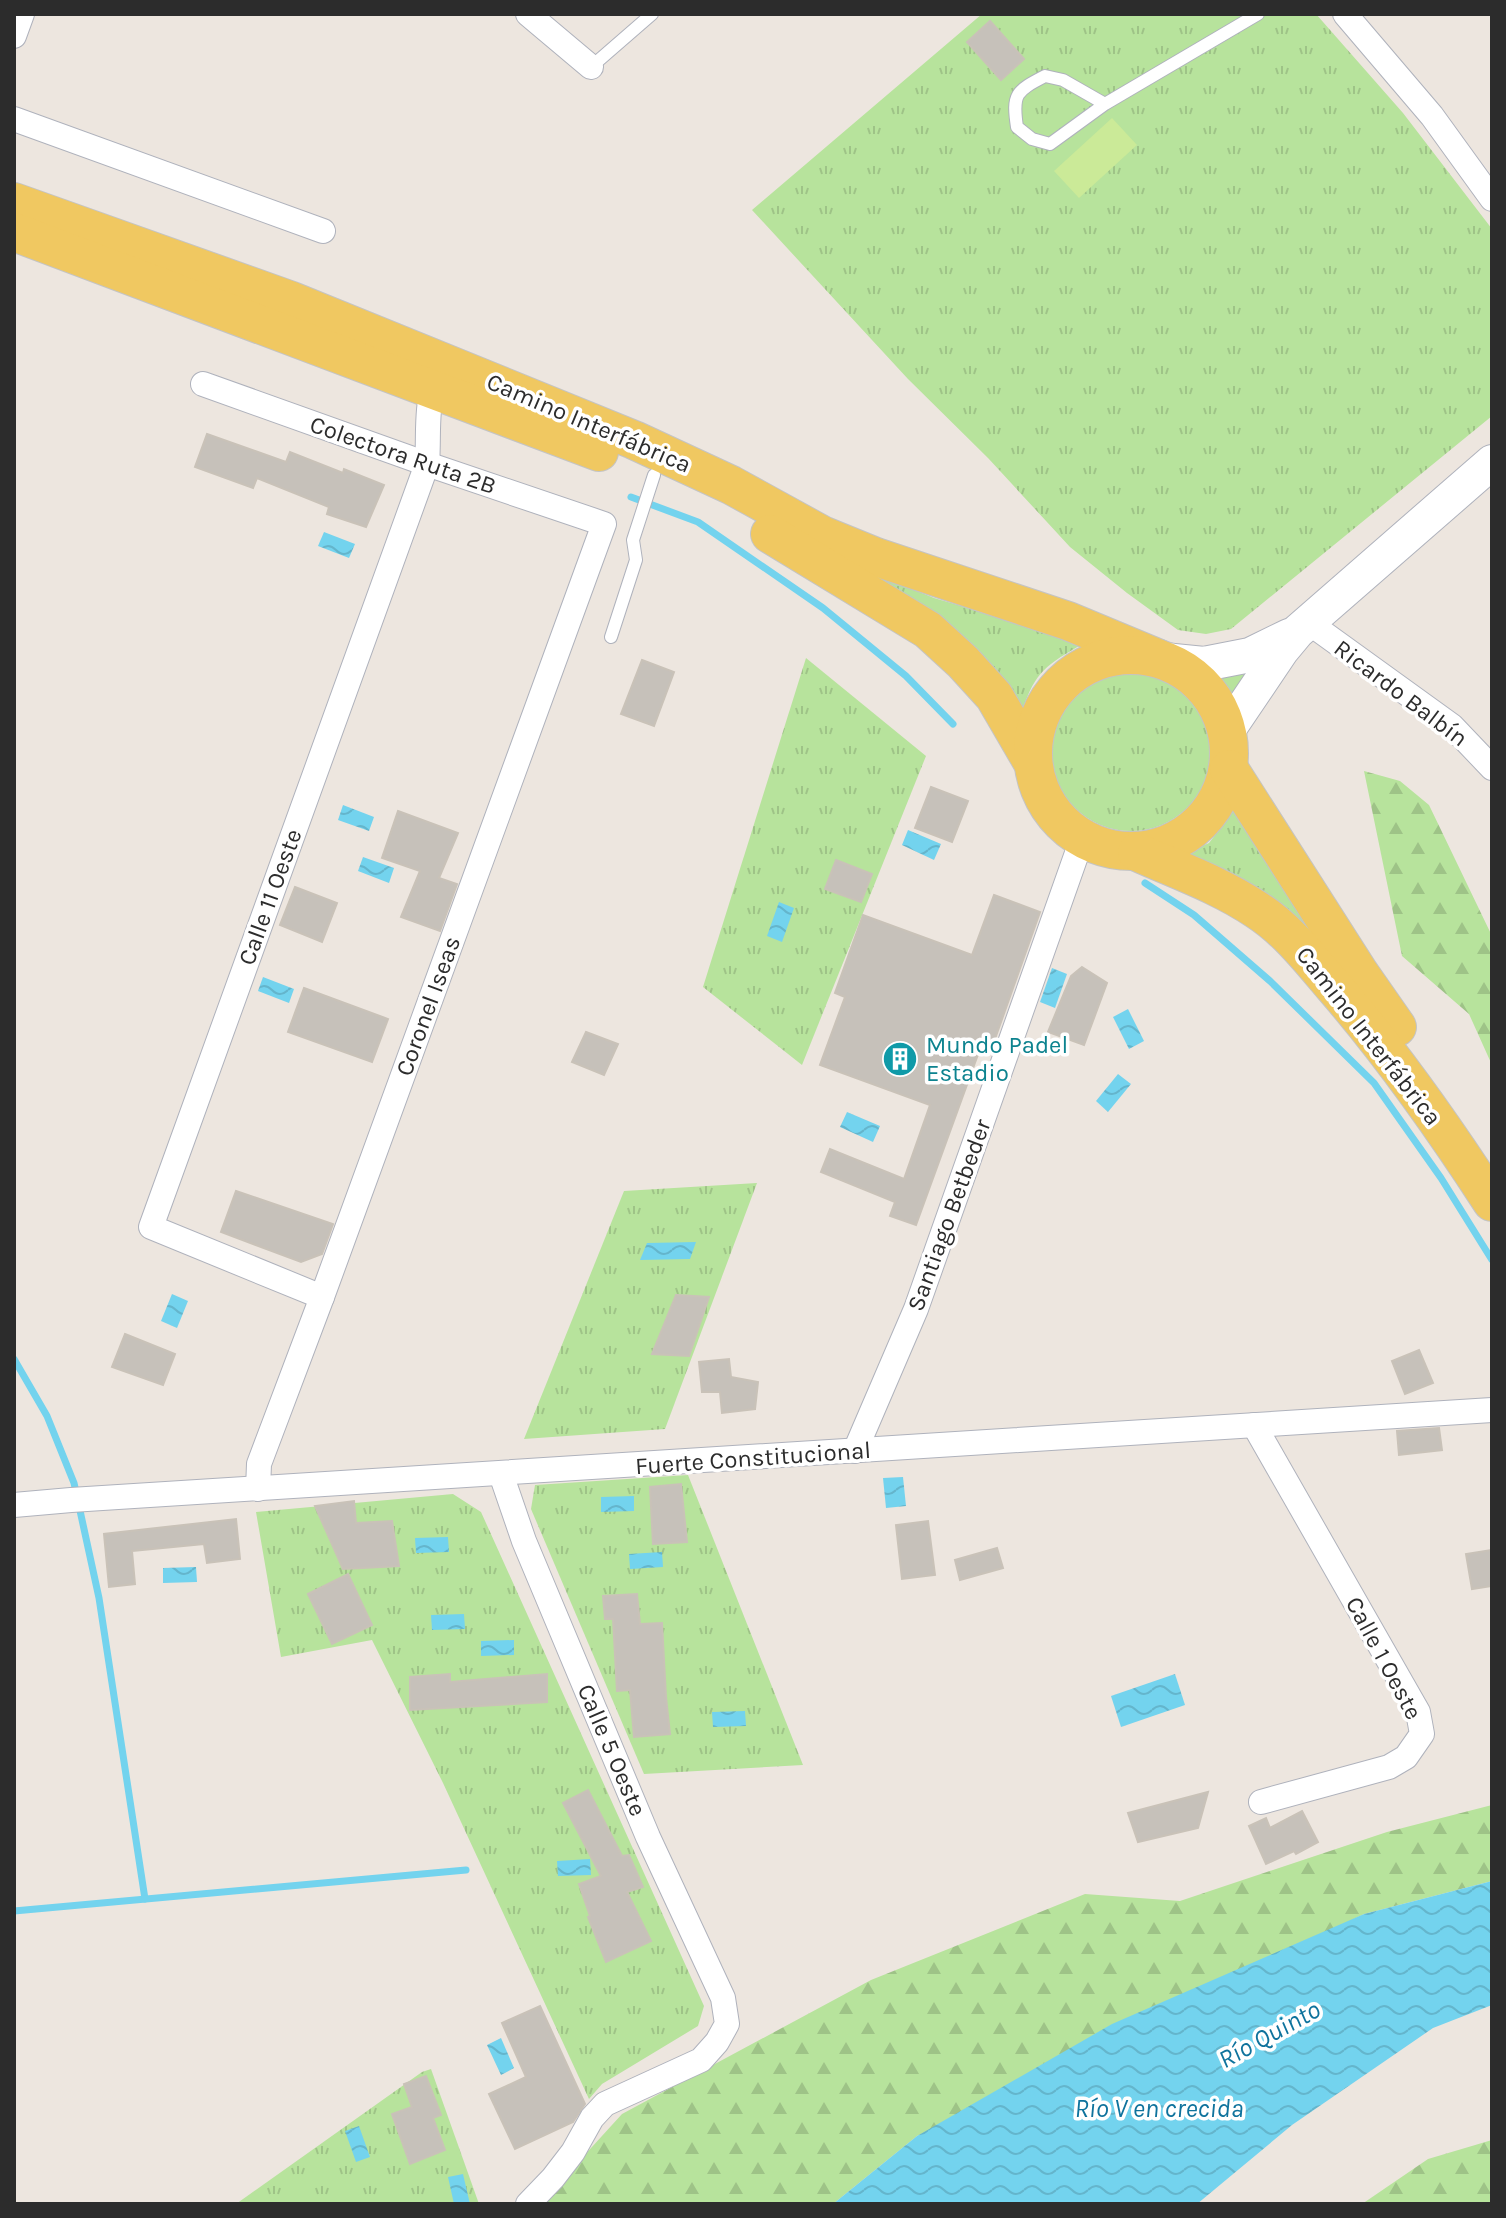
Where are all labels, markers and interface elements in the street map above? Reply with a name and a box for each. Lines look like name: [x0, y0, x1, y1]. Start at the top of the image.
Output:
street label: Camino Interfábrica: [483, 367, 695, 479]
street label: Colectora Ruta 2B: [306, 410, 500, 500]
street label: Ricardo Balbín: [1329, 634, 1473, 752]
street label: Calle 11 Oeste: [232, 825, 308, 969]
street label: Coronel Iseas: [390, 932, 466, 1080]
street label: Camino Interfábrica: [1291, 941, 1447, 1131]
place label: Mundo Padel Estadio: [926, 1031, 1068, 1087]
building icon: Mundo Padel Estadio: [881, 1040, 919, 1078]
street label: Santiago Betbeder: [901, 1115, 997, 1315]
street label: Fuerte Constitucional: [634, 1436, 872, 1480]
street label: Calle 1 Oeste: [1340, 1592, 1428, 1724]
street label: Calle 5 Oeste: [572, 1680, 652, 1820]
water label: Río Quinto: [1213, 1994, 1326, 2075]
water label: Río V en crecida: [1074, 2093, 1244, 2124]

